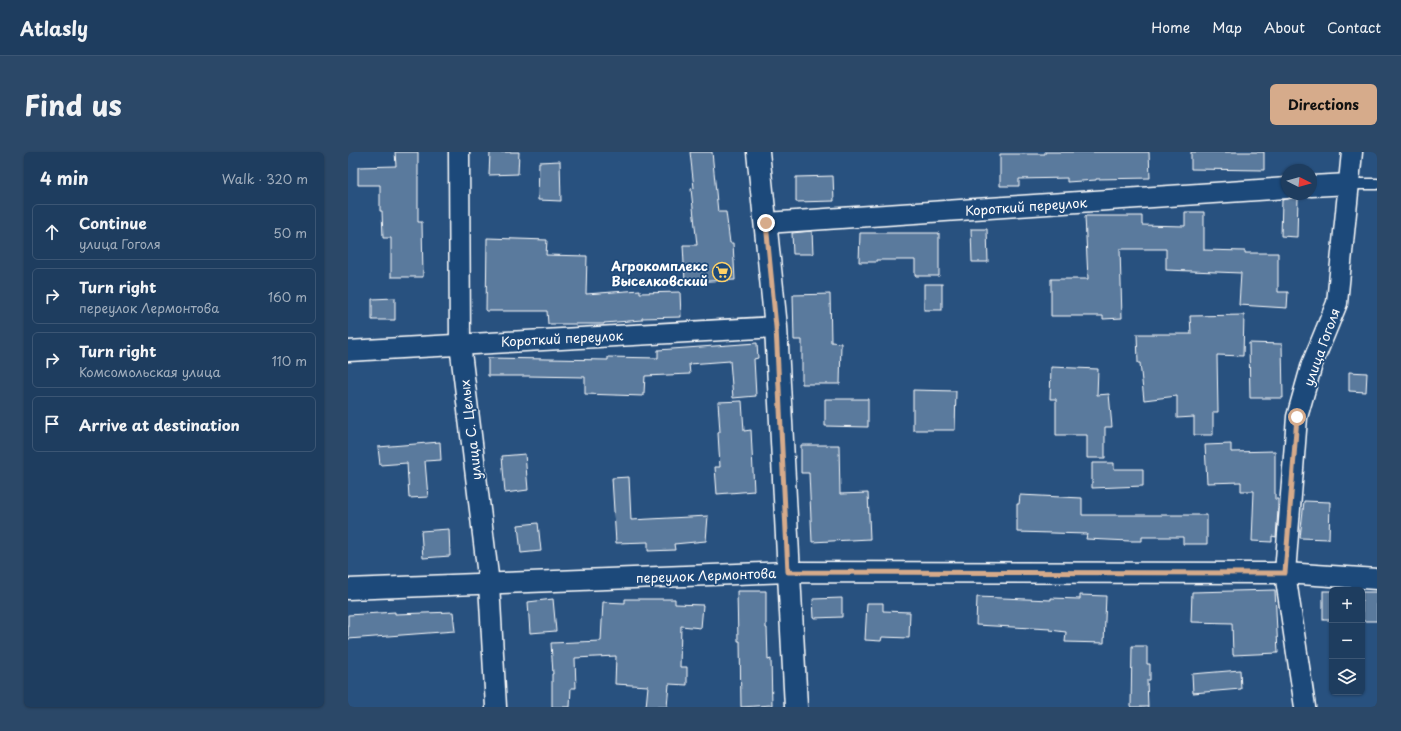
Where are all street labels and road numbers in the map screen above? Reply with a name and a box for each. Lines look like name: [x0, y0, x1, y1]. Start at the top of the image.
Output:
street label: Короткий переулок: [964, 192, 1088, 220]
street label: улица Гоголя: [1298, 305, 1344, 389]
street label: Короткий переулок: [500, 325, 624, 351]
street label: улица С. Целых: [454, 379, 486, 481]
street label: переулок Лермонтова: [636, 563, 777, 587]

